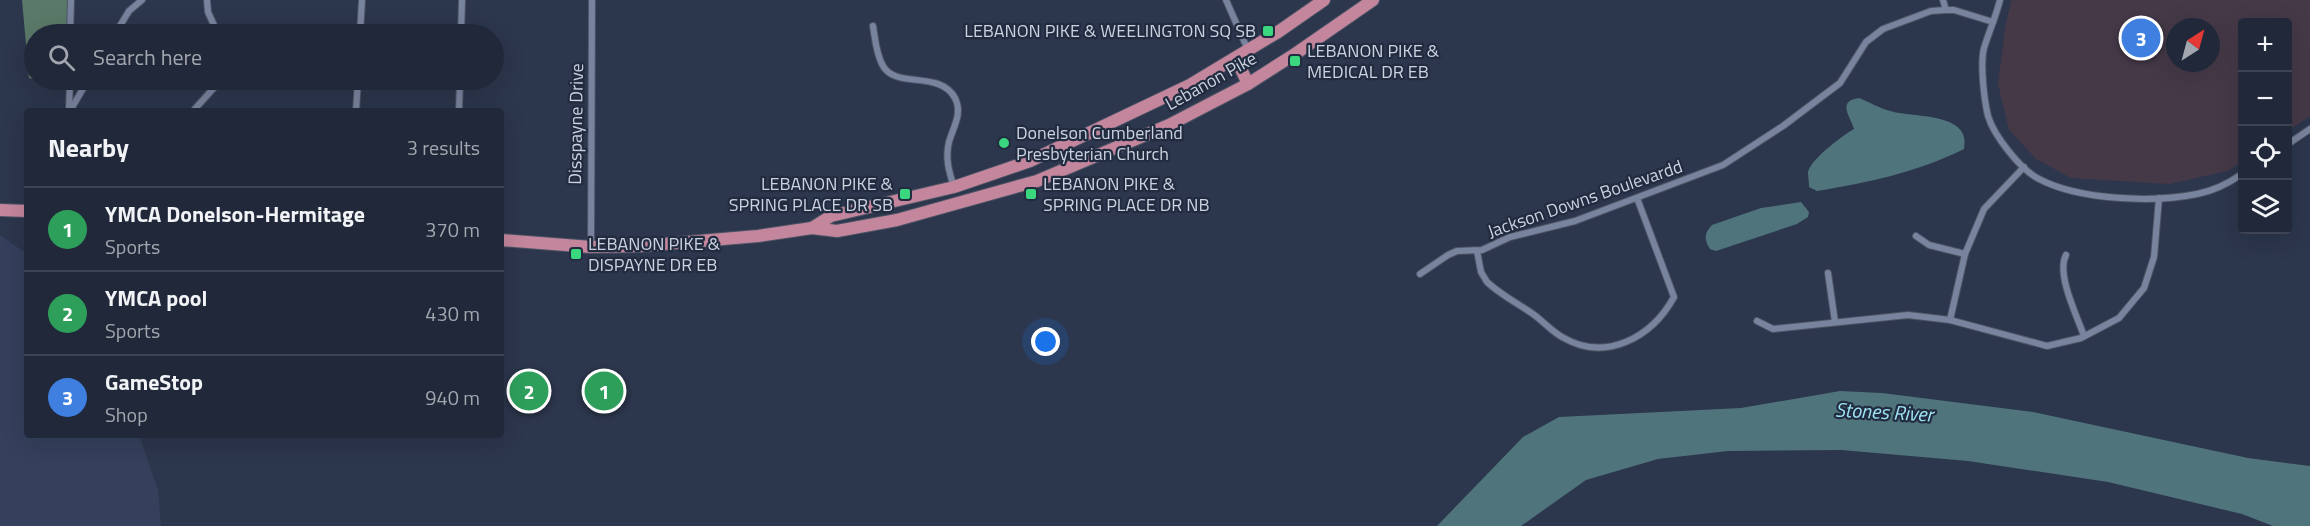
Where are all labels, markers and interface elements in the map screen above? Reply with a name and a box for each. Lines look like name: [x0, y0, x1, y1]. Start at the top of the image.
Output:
pin: 3: [2122, 15, 2160, 60]
place label: LEBANON PIKE & WEELINGTON SQ SB: [964, 17, 1256, 44]
north arrow: [2166, 18, 2220, 72]
map controls: [2238, 18, 2292, 234]
button: +: [2238, 18, 2292, 72]
search box: [24, 24, 504, 90]
marker: LEBANON PIKE & WEELINGTON SQ SB: [1261, 24, 1275, 38]
place label: LEBANON PIKE & MEDICAL DR EB: [1307, 37, 1440, 85]
text: Search here: [93, 40, 202, 74]
icon: search: [45, 41, 78, 74]
street label: Lebanon Pike: [1160, 44, 1261, 117]
marker: LEBANON PIKE & MEDICAL DR EB: [1288, 54, 1302, 68]
street label: Disspayne Drive: [561, 63, 590, 185]
button: −: [2238, 72, 2292, 126]
place label: Donelson Cumberland Presbyterian Church: [1016, 119, 1183, 167]
button: locate: [2238, 126, 2292, 180]
text: Nearby: [48, 128, 129, 167]
text: 3 results: [407, 132, 480, 163]
marker: Donelson Cumberland Presbyterian Church: [997, 136, 1011, 150]
street label: Jackson Downs Boulevardd: [1484, 152, 1686, 245]
place label: LEBANON PIKE & SPRING PLACE DR SB: [729, 170, 894, 218]
place label: LEBANON PIKE & SPRING PLACE DR NB: [1043, 170, 1210, 218]
button: layers: [2238, 180, 2292, 234]
marker: LEBANON PIKE & SPRING PLACE DR SB: [898, 187, 912, 201]
marker: LEBANON PIKE & SPRING PLACE DR NB: [1024, 187, 1038, 201]
text: YMCA Donelson-Hermitage: [105, 197, 365, 231]
text: 1: [62, 214, 73, 245]
text: 370 m: [425, 214, 480, 245]
place label: LEBANON PIKE & DISPAYNE DR EB: [588, 230, 721, 278]
text: Sports: [105, 231, 160, 262]
marker: LEBANON PIKE & DISPAYNE DR EB: [569, 247, 583, 261]
text: YMCA pool: [105, 281, 207, 315]
text: 2: [62, 298, 73, 329]
text: 430 m: [425, 298, 480, 329]
text: Sports: [105, 315, 160, 346]
your location: [1031, 327, 1060, 356]
text: GameStop: [105, 365, 203, 399]
pin: 2: [510, 368, 548, 414]
pin: 1: [584, 368, 624, 414]
text: 3: [62, 382, 73, 413]
text: 940 m: [425, 382, 480, 413]
water label: Stones River: [1834, 393, 1937, 430]
text: Shop: [105, 399, 148, 430]

